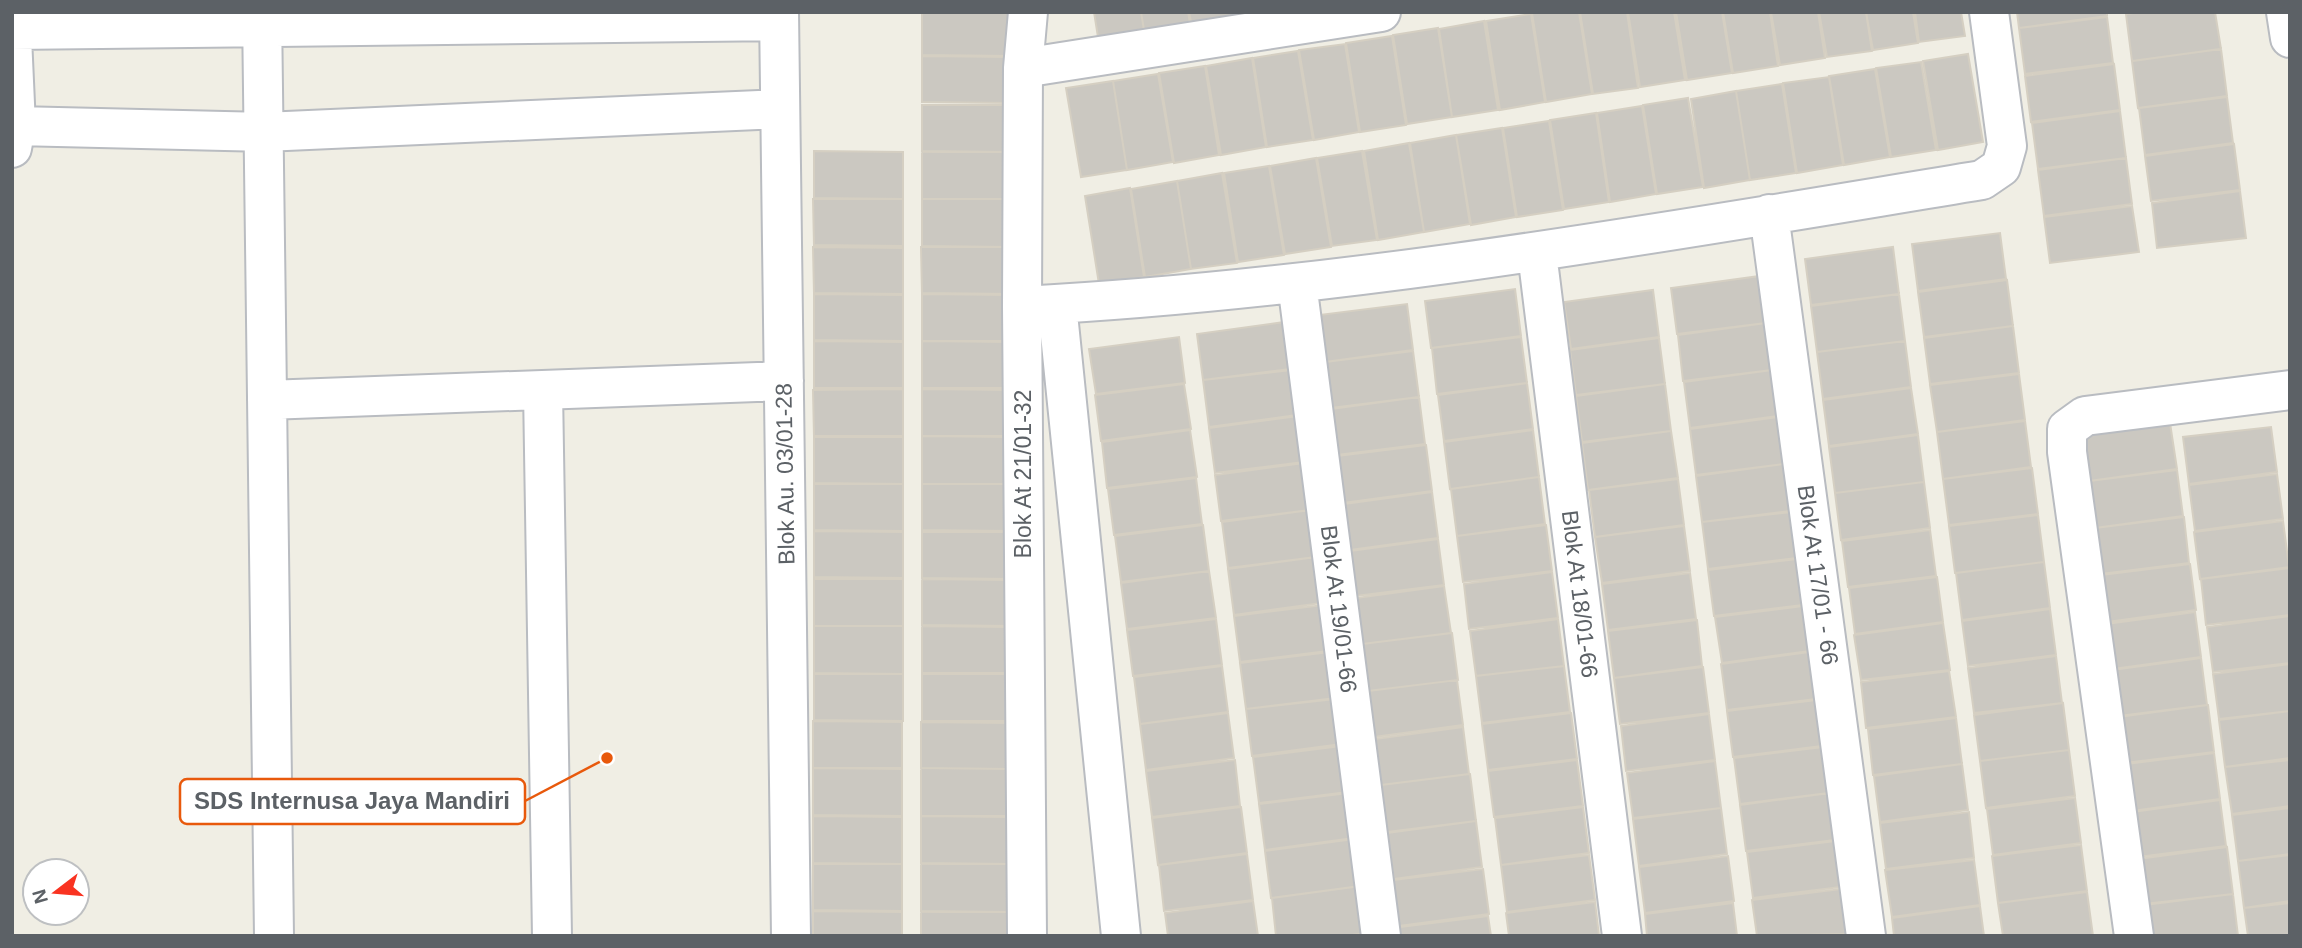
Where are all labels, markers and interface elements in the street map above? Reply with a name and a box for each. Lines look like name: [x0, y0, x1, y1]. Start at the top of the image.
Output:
street label: Blok Au. 03/01-28: [770, 383, 800, 565]
street label: Blok At 21/01-32: [1010, 390, 1036, 558]
street label: Blok At 17/01 - 66: [1792, 483, 1844, 667]
street label: Blok At 18/01-66: [1557, 509, 1603, 679]
street label: Blok At 19/01-66: [1316, 524, 1362, 694]
callout: SDS Internusa Jaya Mandiri: [180, 779, 525, 824]
text: SDS Internusa Jaya Mandiri: [194, 787, 510, 814]
north arrow: [21, 857, 91, 927]
text: N: [28, 887, 52, 906]

